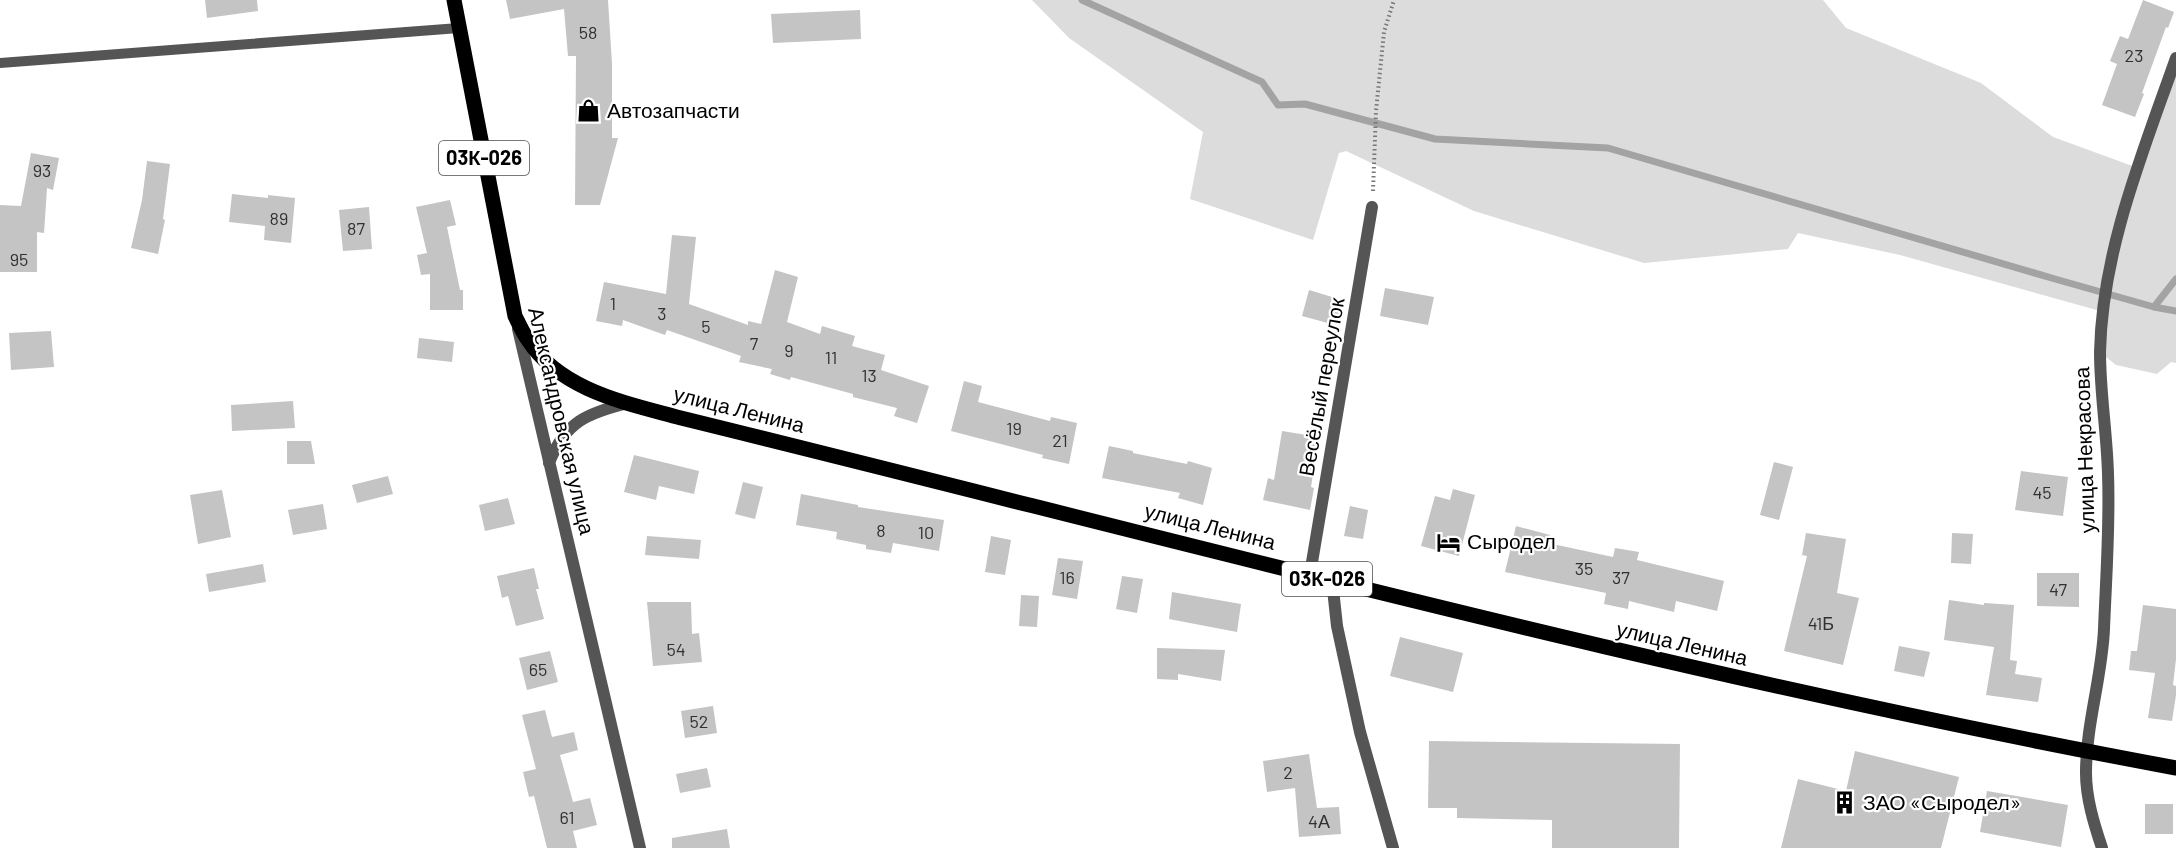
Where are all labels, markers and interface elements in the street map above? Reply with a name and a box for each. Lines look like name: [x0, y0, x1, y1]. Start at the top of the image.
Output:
house number: 58: [579, 21, 597, 43]
house number: 23: [2125, 44, 2143, 66]
place label: Автозапчасти: [607, 97, 740, 122]
shop icon: Автозапчасти: [576, 98, 602, 124]
road number: 03К-026: [439, 141, 529, 175]
house number: 93: [33, 159, 51, 181]
house number: 89: [270, 207, 288, 229]
house number: 87: [347, 217, 365, 239]
house number: 95: [10, 248, 28, 270]
house number: 1: [610, 292, 616, 314]
street label: Весёлый переулок: [1293, 295, 1349, 478]
house number: 3: [657, 302, 667, 324]
street label: Александровская улица: [524, 304, 601, 537]
house number: 5: [701, 315, 711, 337]
house number: 7: [750, 332, 759, 354]
house number: 9: [784, 339, 794, 361]
house number: 11: [825, 346, 837, 368]
house number: 13: [861, 364, 877, 386]
street label: улица Некрасова: [2068, 366, 2099, 534]
street label: улица Ленина: [671, 380, 808, 437]
house number: 19: [1006, 417, 1022, 439]
house number: 21: [1052, 429, 1068, 451]
house number: 45: [2032, 481, 2052, 503]
street label: улица Ленина: [1142, 497, 1279, 554]
house number: 8: [876, 519, 886, 541]
house number: 10: [918, 521, 934, 543]
place label: Сыродел: [1467, 528, 1556, 553]
hotel icon: Сыродел: [1436, 529, 1462, 555]
house number: 35: [1575, 557, 1593, 579]
road number: 03К-026: [1282, 562, 1372, 596]
house number: 16: [1059, 566, 1075, 588]
house number: 37: [1612, 566, 1630, 588]
house number: 47: [2049, 578, 2067, 600]
house number: 41Б: [1808, 612, 1834, 634]
street label: улица Ленина: [1614, 615, 1751, 670]
house number: 54: [666, 638, 686, 660]
house number: 65: [529, 658, 547, 680]
house number: 52: [690, 710, 708, 732]
house number: 2: [1283, 761, 1293, 783]
place label: ЗАО «Сыродел»: [1863, 789, 2021, 814]
building icon: ЗАО «Сыродел»: [1832, 790, 1858, 816]
house number: 61: [559, 806, 575, 828]
house number: 4А: [1308, 810, 1330, 832]

